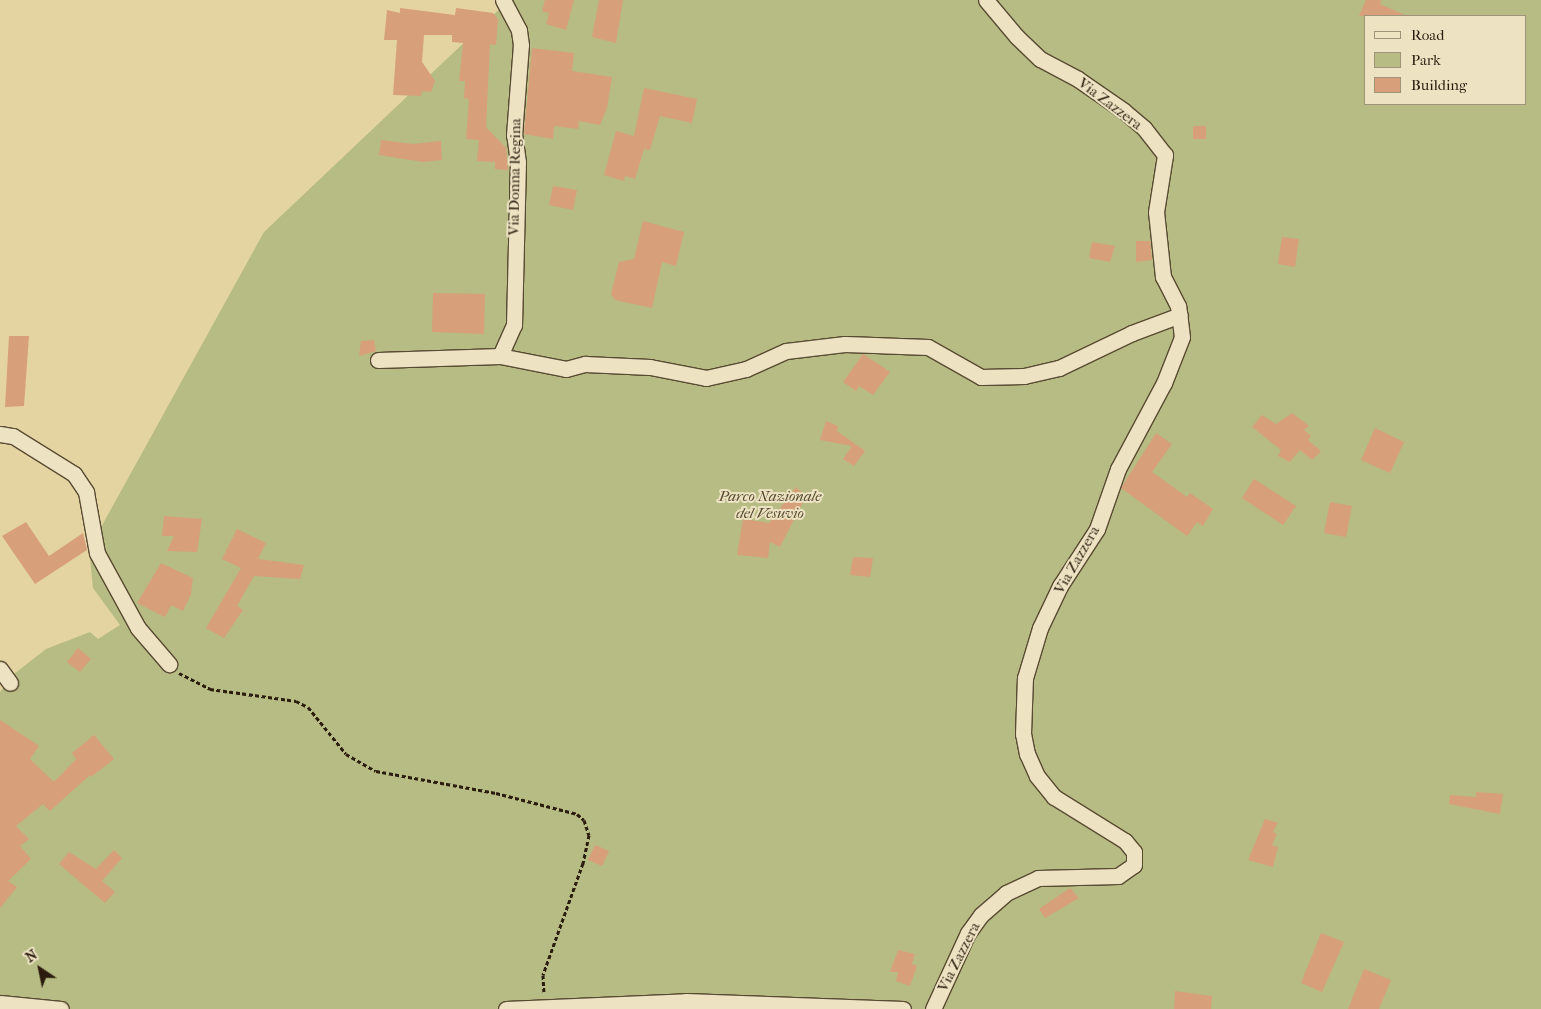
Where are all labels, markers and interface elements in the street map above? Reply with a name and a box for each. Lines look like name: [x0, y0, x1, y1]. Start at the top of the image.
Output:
legend: [1364, 15, 1526, 105]
text: Road: [1411, 26, 1444, 44]
text: Park: [1411, 51, 1441, 69]
street label: Via Zazzera: [1074, 74, 1146, 134]
text: Building: [1411, 76, 1467, 94]
street label: Via Donna Regina: [505, 118, 525, 236]
park label: Parco Nazionale del Vesuvio: [719, 487, 821, 522]
street label: Via Zazzera: [1050, 523, 1104, 597]
street label: Via Zazzera: [934, 919, 984, 995]
north arrow: [15, 944, 65, 994]
text: N: [22, 946, 40, 966]

